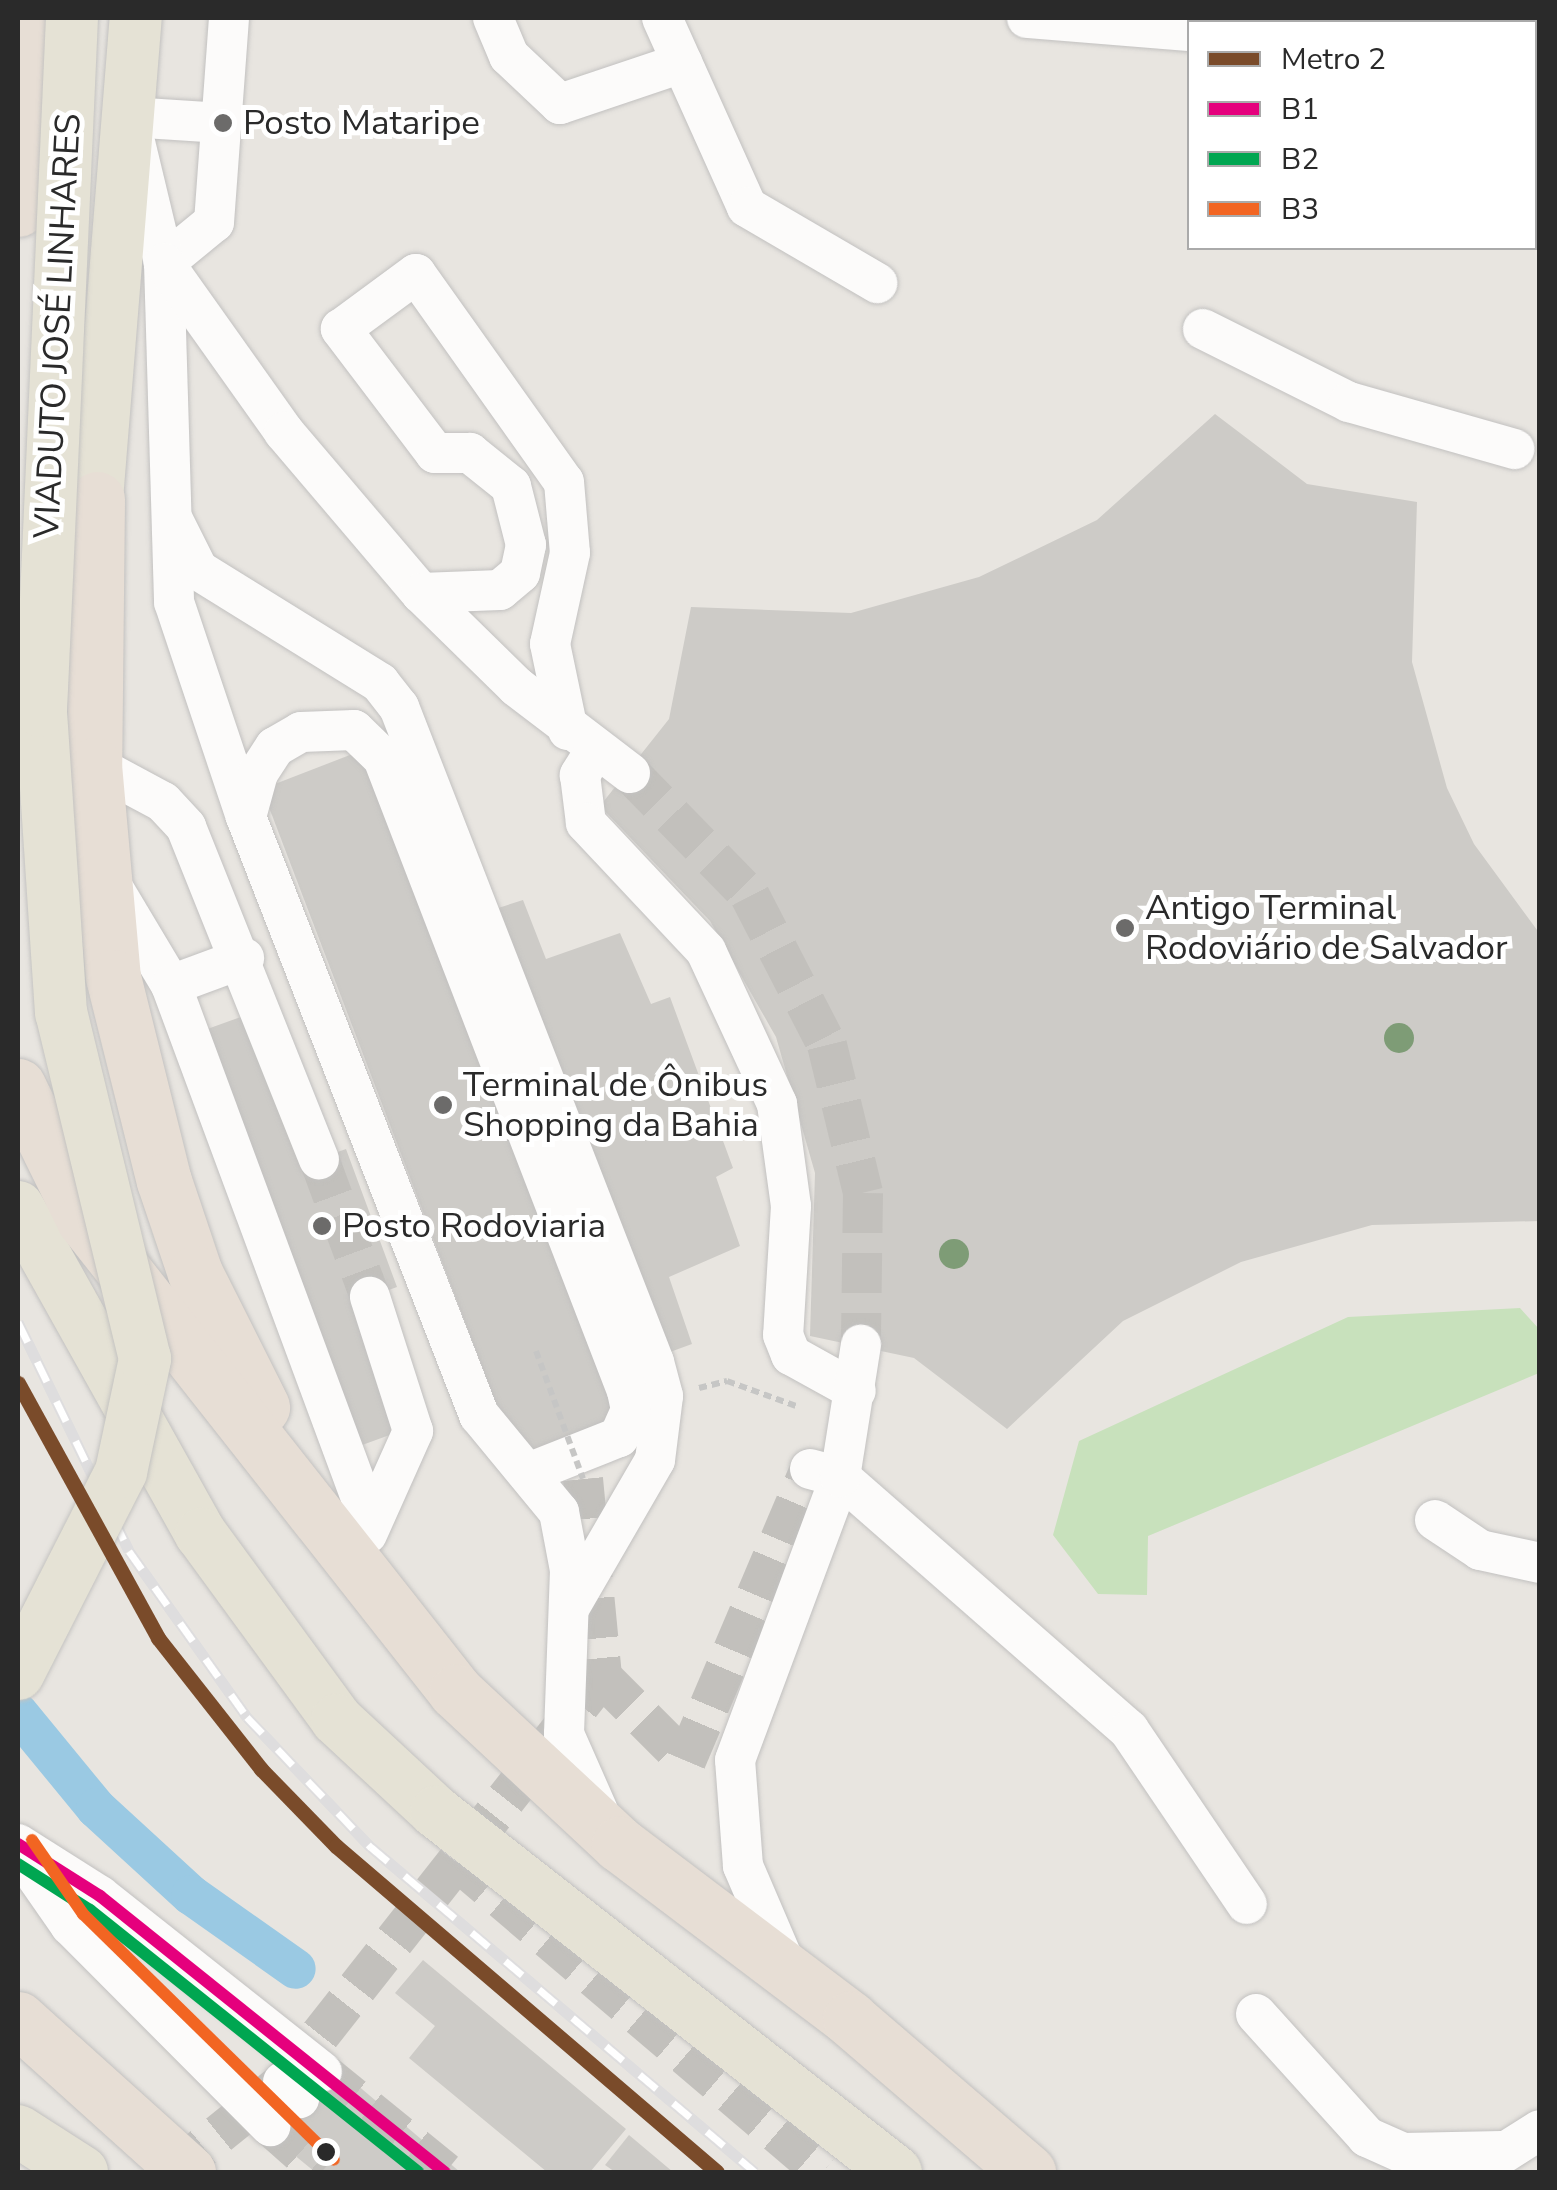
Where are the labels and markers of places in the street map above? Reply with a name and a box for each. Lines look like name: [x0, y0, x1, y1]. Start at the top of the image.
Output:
place label: Posto Mataripe: [243, 102, 480, 144]
marker: Posto Mataripe: [212, 112, 234, 134]
place label: Antigo Terminal Rodoviário de Salvador: [1145, 887, 1508, 969]
marker: Antigo Terminal Rodoviário de Salvador: [1114, 917, 1136, 939]
place label: Terminal de Ônibus Shopping da Bahia: [463, 1064, 768, 1146]
marker: Terminal de Ônibus Shopping da Bahia: [432, 1094, 454, 1116]
place label: Posto Rodoviaria: [342, 1205, 606, 1247]
marker: Posto Rodoviaria: [311, 1215, 333, 1237]
unlabelled marker: [316, 2142, 336, 2162]

